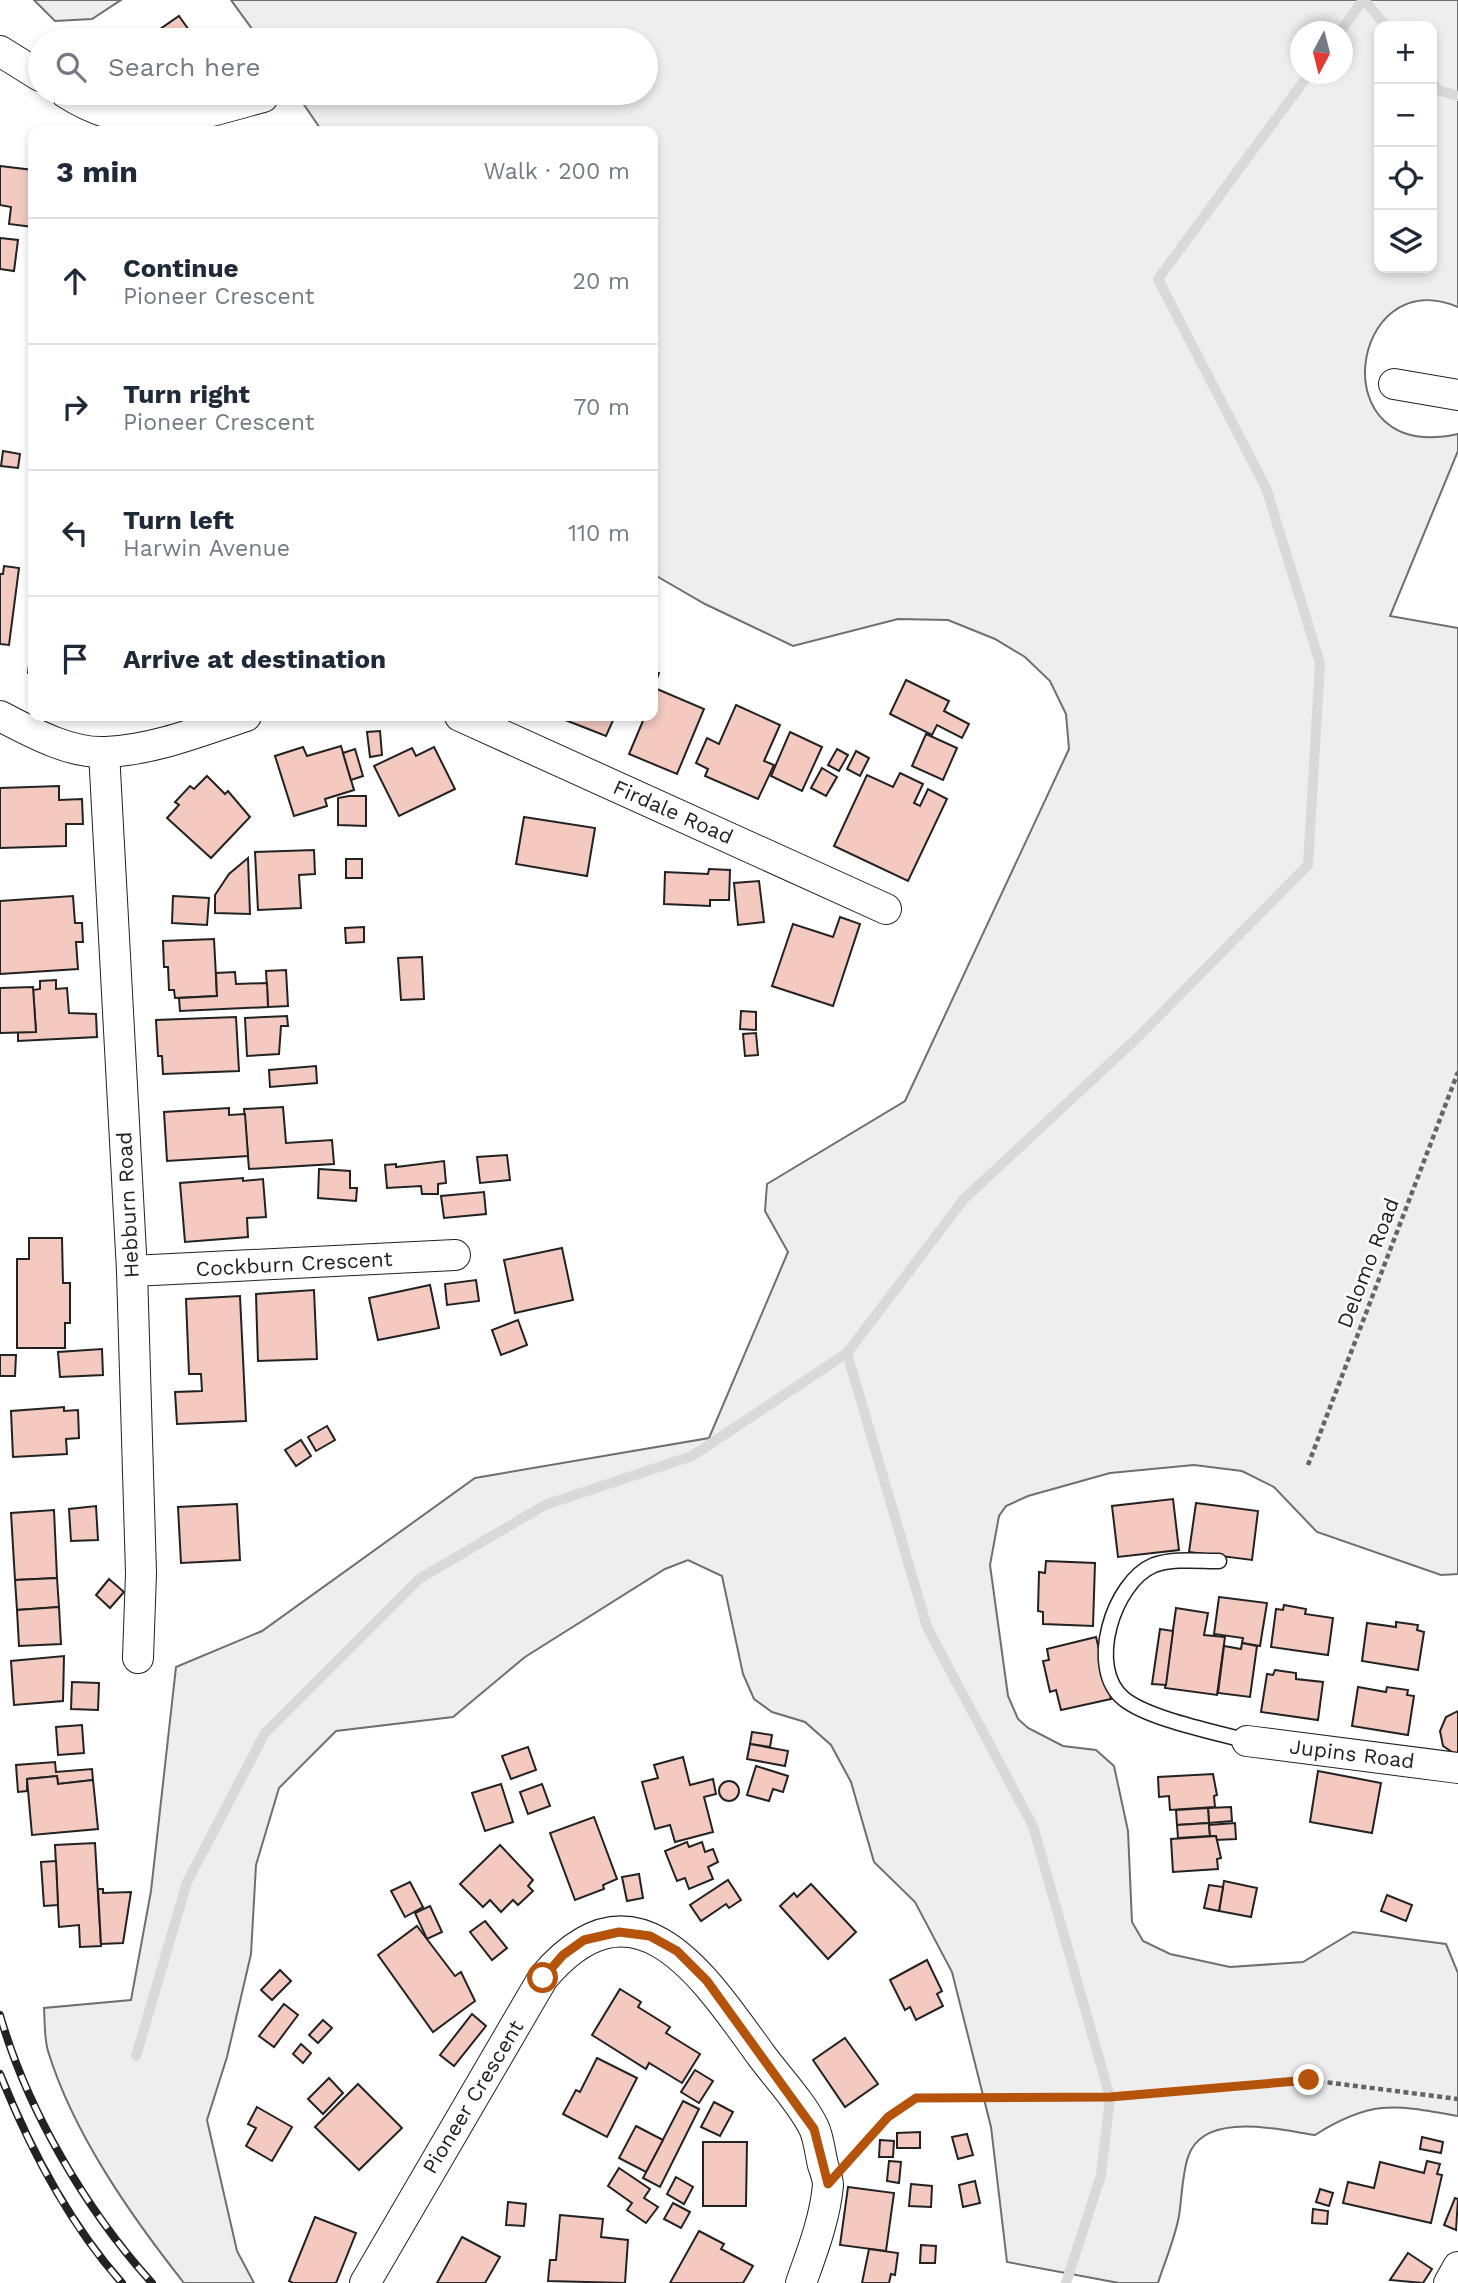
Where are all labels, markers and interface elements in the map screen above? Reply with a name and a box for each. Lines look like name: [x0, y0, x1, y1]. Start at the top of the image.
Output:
north arrow: [1290, 21, 1353, 84]
map controls: [1374, 21, 1437, 273]
button: +: [1374, 21, 1437, 84]
search box: [28, 28, 658, 105]
icon: search: [52, 48, 90, 86]
text: Search here: [108, 52, 260, 82]
button: −: [1374, 84, 1437, 147]
button: locate: [1374, 147, 1437, 210]
text: 3 min: [56, 154, 138, 189]
text: Walk · 200 m: [484, 158, 630, 185]
button: layers: [1374, 210, 1437, 273]
text: Continue: [123, 253, 239, 283]
icon: ahead: [56, 262, 94, 300]
text: 20 m: [573, 268, 630, 295]
text: Pioneer Crescent: [123, 283, 314, 310]
text: Turn right: [123, 379, 250, 409]
icon: right: [56, 388, 94, 426]
text: 70 m: [573, 394, 630, 421]
text: Pioneer Crescent: [123, 409, 314, 436]
text: Turn left: [123, 505, 234, 535]
icon: left: [56, 514, 94, 552]
text: 110 m: [568, 520, 630, 547]
text: Harwin Avenue: [123, 535, 290, 562]
icon: arrive: [56, 640, 94, 678]
text: Arrive at destination: [123, 644, 386, 674]
street label: Firdale Road: [609, 774, 737, 849]
street label: Hebburn Road: [111, 1131, 144, 1279]
street label: Delomo Road: [1331, 1194, 1404, 1331]
street label: Cockburn Crescent: [195, 1246, 393, 1281]
street label: Jupins Road: [1288, 1733, 1416, 1774]
route start: [527, 1962, 558, 1993]
street label: Pioneer Crescent: [417, 2015, 528, 2178]
route end: [1293, 2064, 1324, 2095]

